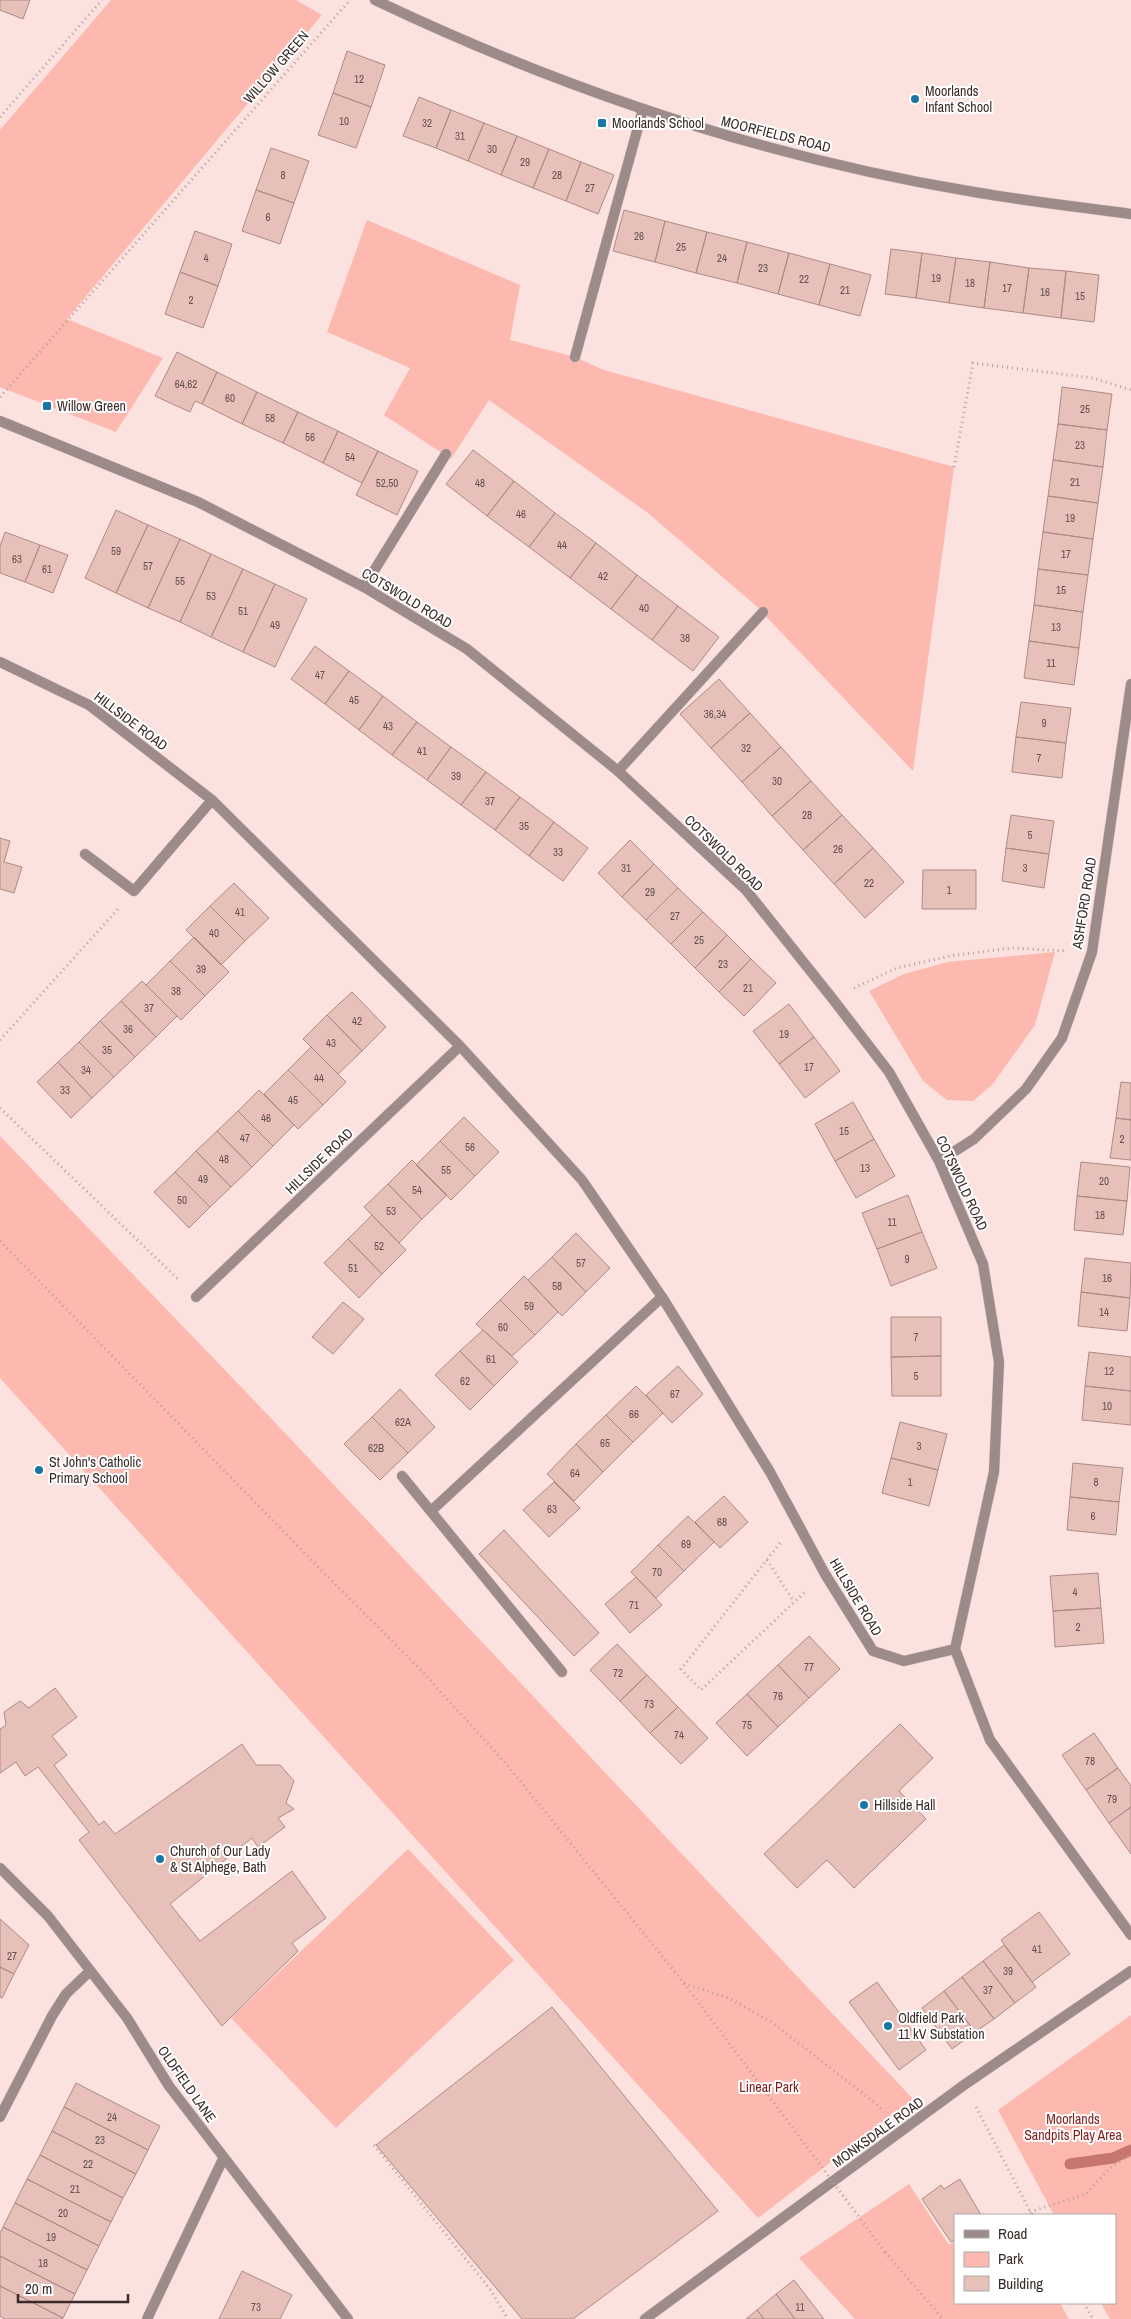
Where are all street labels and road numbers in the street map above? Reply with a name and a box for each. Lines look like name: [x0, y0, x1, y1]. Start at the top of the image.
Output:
street label: WILLOW GREEN: [239, 27, 313, 107]
street label: MOORFIELDS ROAD: [719, 112, 833, 156]
street label: COTSWOLD ROAD: [358, 564, 456, 632]
street label: HILLSIDE ROAD: [91, 688, 171, 754]
street label: COTSWOLD ROAD: [681, 811, 767, 895]
street label: ASHFORD ROAD: [1068, 856, 1100, 951]
street label: HILLSIDE ROAD: [281, 1124, 357, 1198]
street label: COTSWOLD ROAD: [932, 1133, 992, 1233]
street label: HILLSIDE ROAD: [826, 1555, 886, 1639]
street label: OLDFIELD LANE: [154, 2042, 220, 2126]
street label: MONKSDALE ROAD: [829, 2093, 927, 2171]

